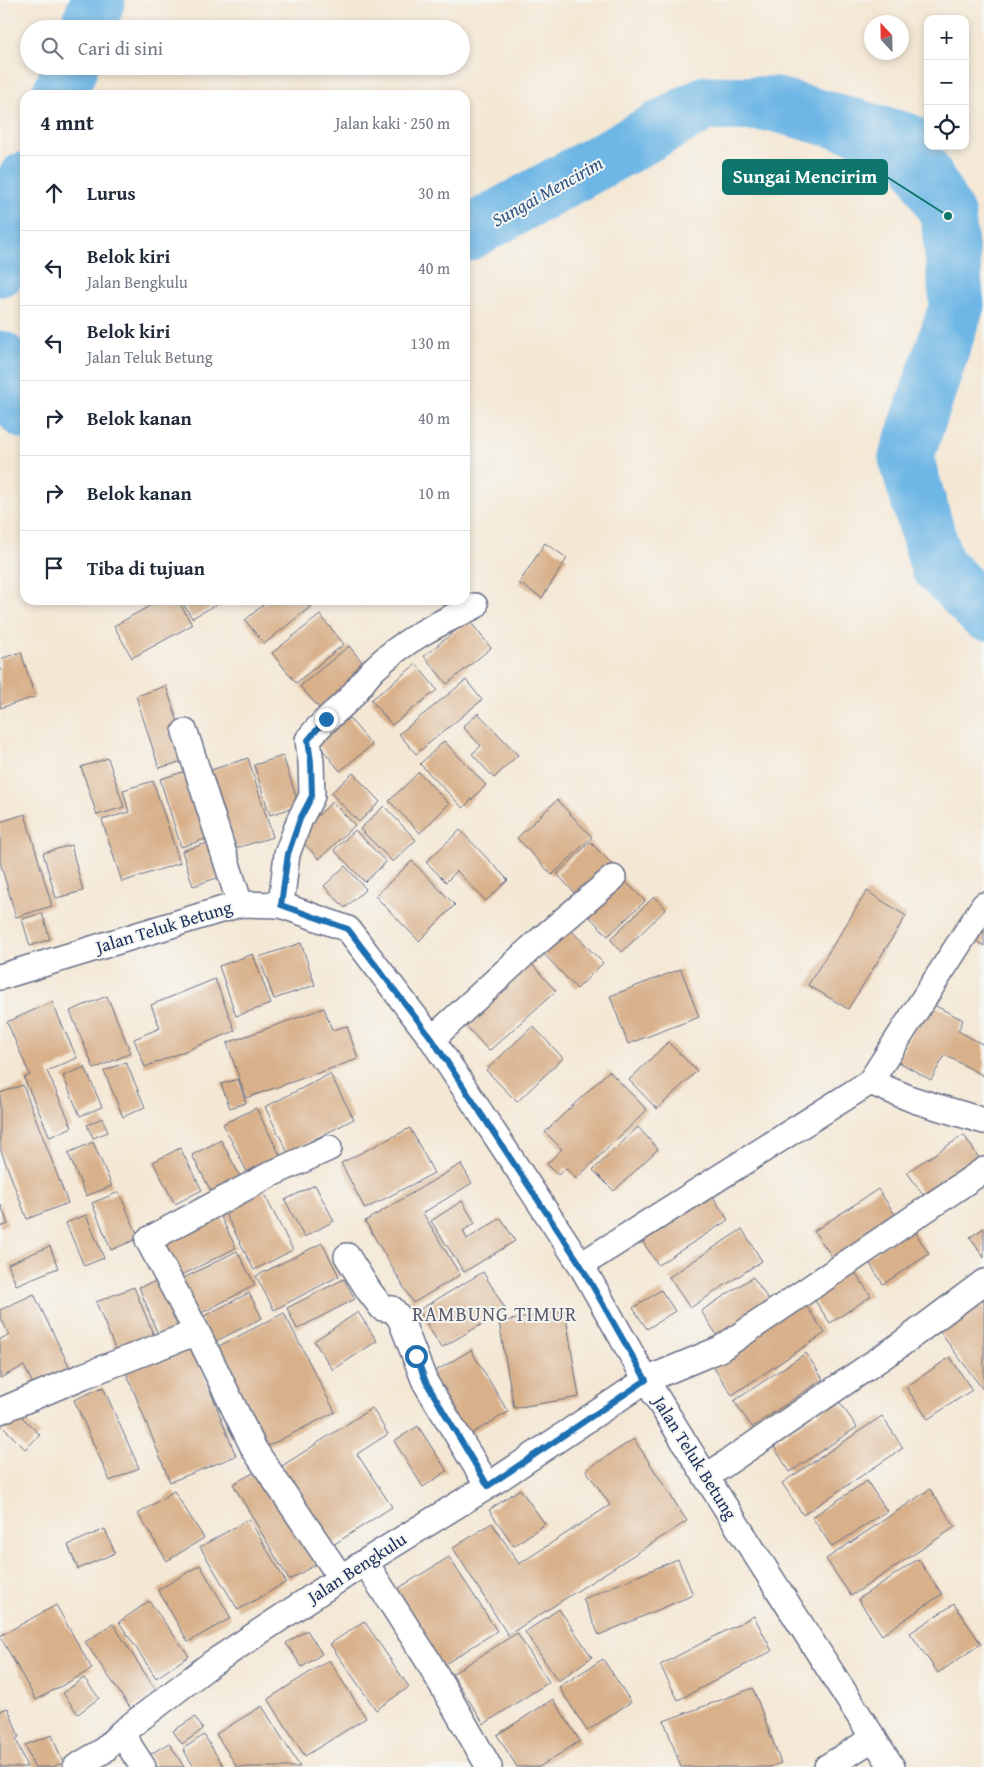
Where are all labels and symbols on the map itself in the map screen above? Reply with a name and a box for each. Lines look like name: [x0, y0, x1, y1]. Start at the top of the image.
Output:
north arrow: [864, 15, 909, 60]
water label: Sungai Mencirim: [486, 149, 608, 233]
callout: Sungai Mencirim: [723, 160, 887, 194]
text: Sungai Mencirim: [733, 162, 878, 190]
route end: [315, 708, 338, 731]
street label: Jalan Teluk Betung: [90, 893, 235, 961]
district label: RAMBUNG TIMUR: [412, 1299, 578, 1328]
route start: [405, 1345, 428, 1368]
street label: Jalan Teluk Betung: [645, 1389, 744, 1525]
street label: Jalan Bengkulu: [300, 1525, 412, 1611]

